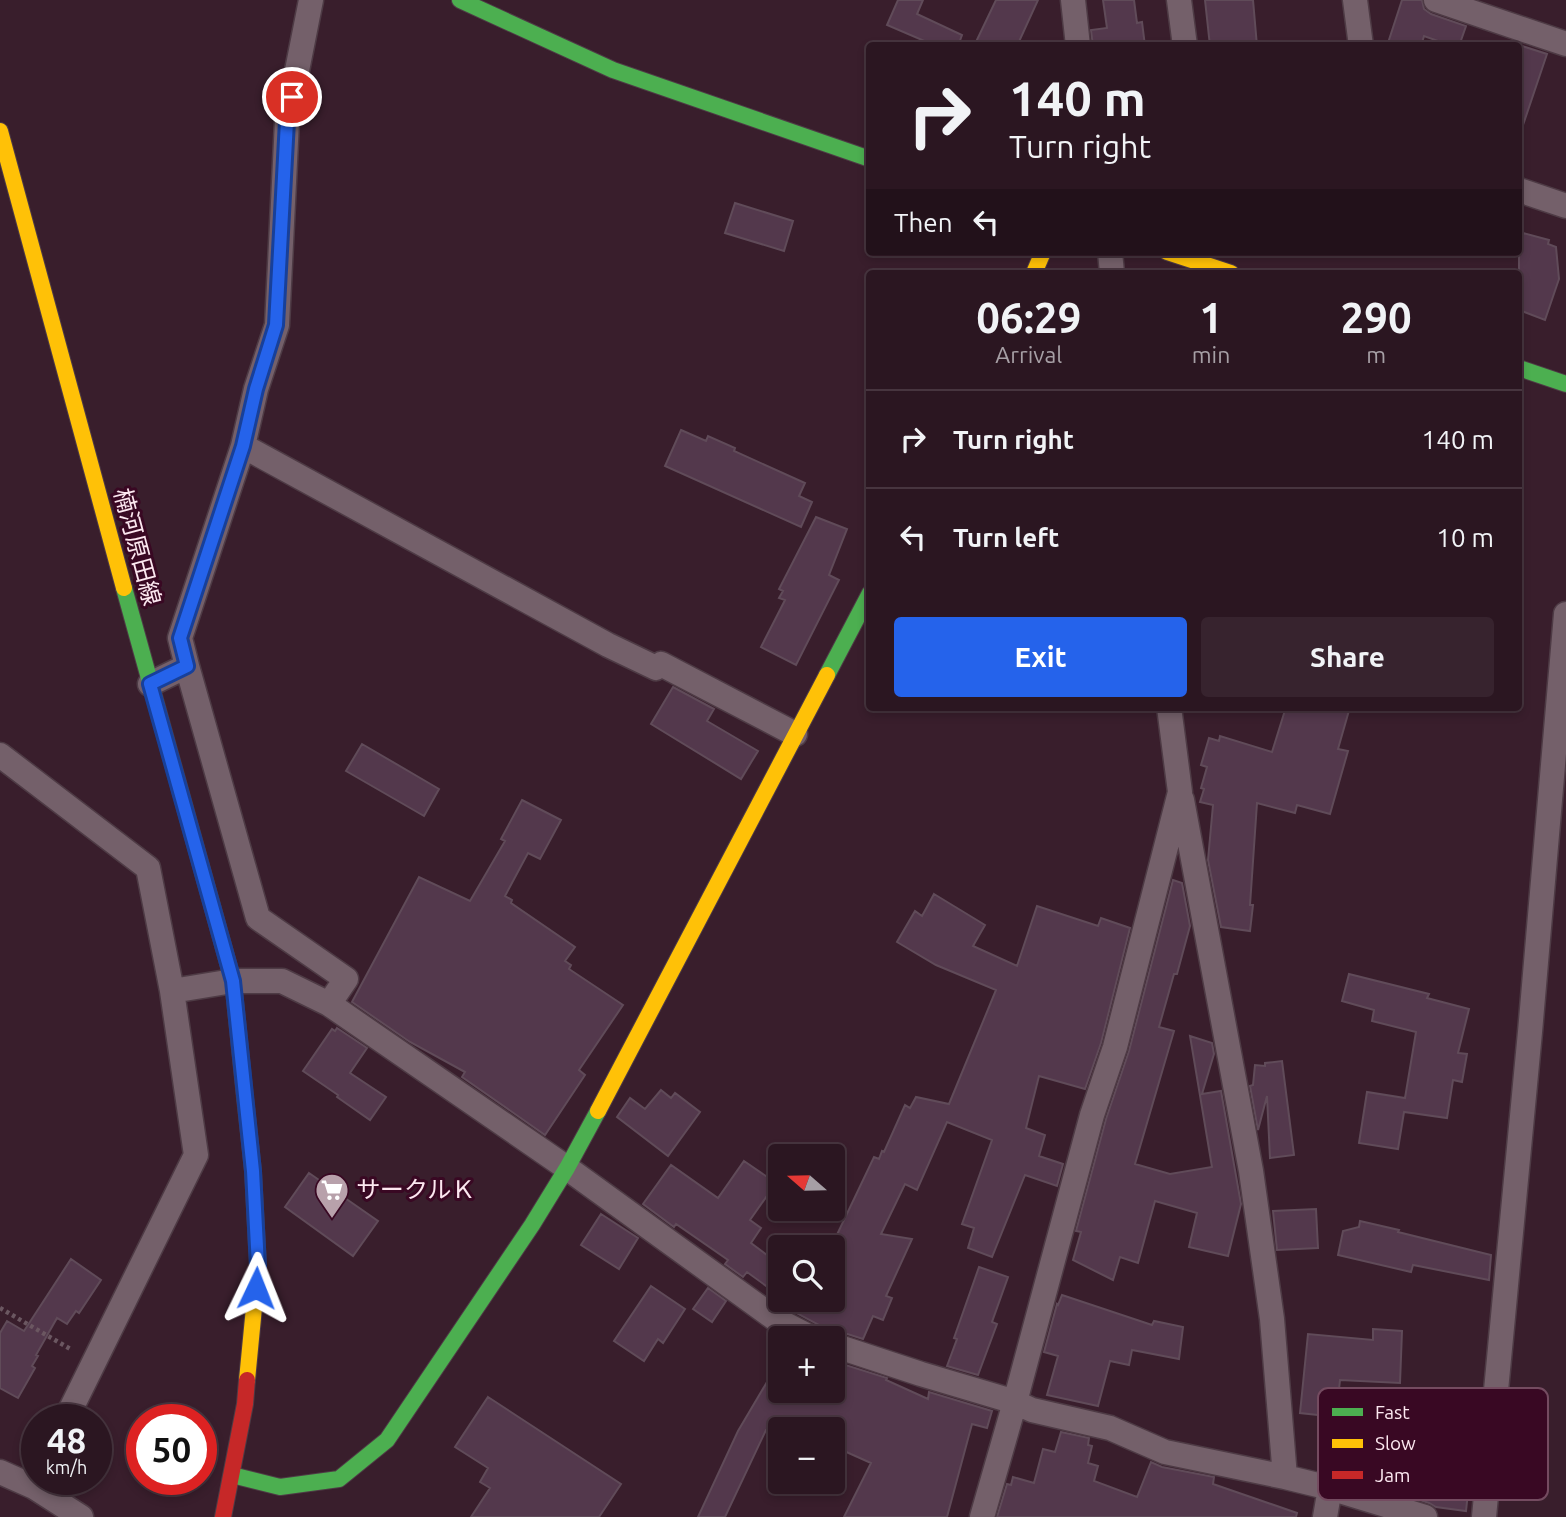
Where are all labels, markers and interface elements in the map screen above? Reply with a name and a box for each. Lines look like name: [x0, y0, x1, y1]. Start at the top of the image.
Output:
pin: [262, 67, 322, 127]
icon: right: [894, 70, 985, 161]
text: 140 m: [1009, 70, 1146, 125]
icon: arrive: [273, 78, 311, 116]
text: Turn right: [1009, 128, 1151, 164]
icon: left: [967, 203, 1005, 241]
text: Then: [894, 208, 953, 237]
text: 06:29: [976, 294, 1081, 341]
text: 1: [1199, 294, 1223, 341]
text: 290: [1341, 294, 1412, 341]
text: Arrival: [995, 342, 1062, 367]
text: min: [1192, 342, 1230, 367]
text: m: [1366, 342, 1386, 367]
icon: right: [894, 420, 932, 458]
text: Turn right: [953, 425, 1074, 454]
text: 140 m: [1422, 425, 1494, 454]
street label: 楠河原田線: [109, 485, 166, 608]
icon: left: [894, 518, 932, 556]
text: Turn left: [953, 523, 1059, 552]
text: 10 m: [1436, 523, 1494, 552]
button: Exit: [894, 617, 1187, 697]
button: Share: [1201, 617, 1494, 697]
north arrow: [768, 1144, 845, 1222]
map controls: [768, 1144, 845, 1494]
supermarket icon: サークルＫ: [313, 1171, 351, 1220]
place label: サークルＫ: [356, 1176, 475, 1203]
button: search: [768, 1235, 845, 1312]
position arrow: [219, 1251, 293, 1325]
button: +: [768, 1326, 845, 1403]
legend: [1318, 1388, 1548, 1500]
text: Fast: [1375, 1401, 1410, 1423]
speed limit sign: 50: [126, 1404, 217, 1495]
button: −: [768, 1417, 845, 1494]
text: 48: [47, 1420, 86, 1460]
text: Slow: [1375, 1432, 1416, 1454]
text: km/h: [46, 1457, 87, 1477]
text: Jam: [1375, 1464, 1411, 1486]

